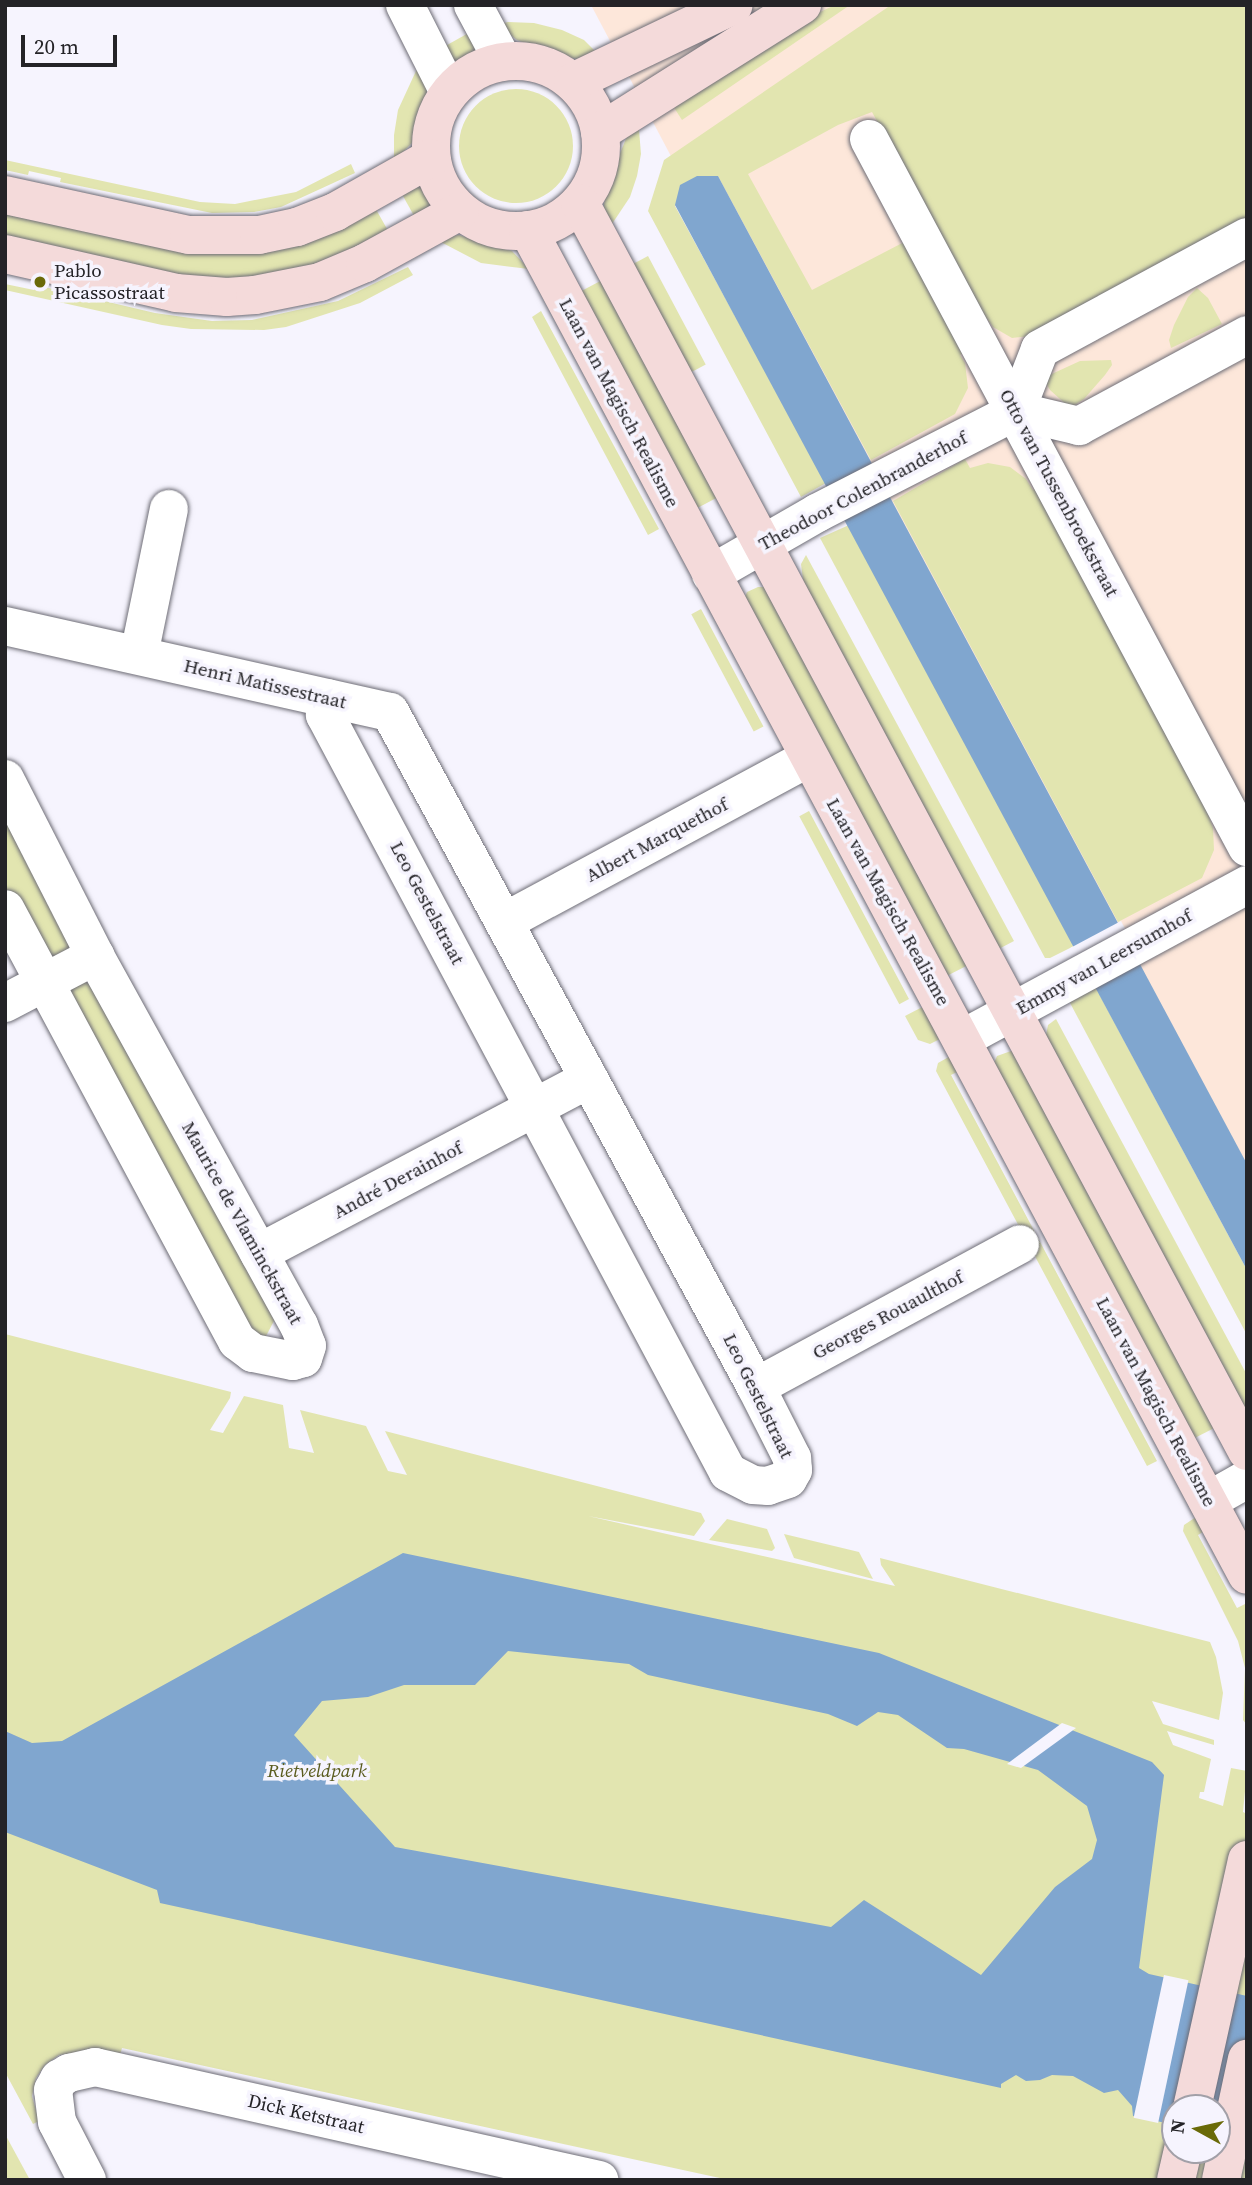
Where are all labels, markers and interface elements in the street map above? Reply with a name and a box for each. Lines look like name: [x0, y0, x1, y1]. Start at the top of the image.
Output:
scale bar: [24, 21, 121, 65]
text: 20 m: [34, 32, 79, 61]
place label: Pablo Picassostraat: [54, 260, 165, 304]
marker: Pablo Picassostraat: [32, 274, 48, 290]
street label: Laan van Magisch Realisme: [554, 294, 684, 512]
street label: Otto van Tussenbroekstraat: [994, 385, 1124, 601]
street label: Theodoor Colenbranderhof: [755, 426, 971, 556]
street label: Henri Matissestraat: [181, 654, 349, 714]
street label: Albert Marquethof: [582, 793, 732, 887]
street label: Laan van Magisch Realisme: [821, 794, 955, 1010]
street label: Leo Gestelstraat: [385, 838, 469, 968]
street label: Emmy van Leersumhof: [1012, 904, 1196, 1020]
street label: Maurice de Vlaminckstraat: [177, 1117, 307, 1329]
street label: André Derainhof: [329, 1136, 467, 1224]
street label: Georges Rouaulthof: [809, 1266, 967, 1364]
street label: Laan van Magisch Realisme: [1091, 1293, 1221, 1511]
street label: Leo Gestelstraat: [718, 1330, 798, 1462]
park label: Rietveldpark: [267, 1760, 367, 1782]
street label: Dick Ketstraat: [245, 2090, 367, 2138]
north arrow: [1161, 2094, 1231, 2164]
text: N: [1163, 2118, 1191, 2135]

